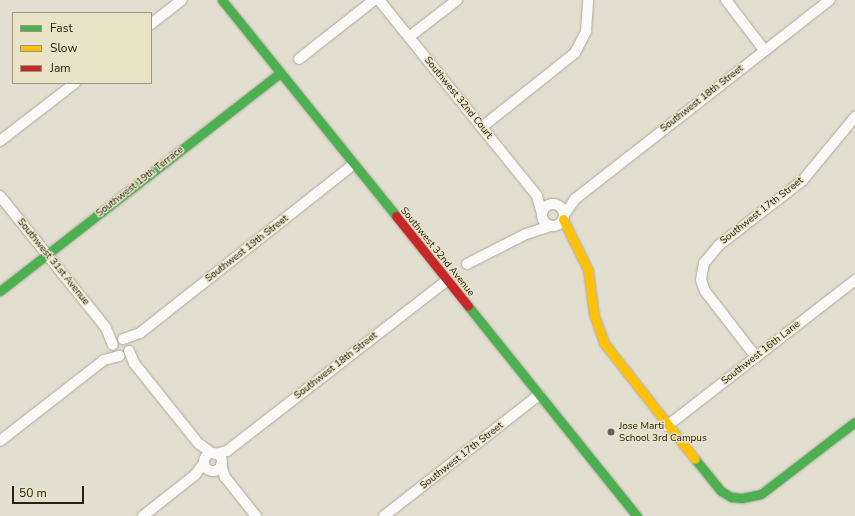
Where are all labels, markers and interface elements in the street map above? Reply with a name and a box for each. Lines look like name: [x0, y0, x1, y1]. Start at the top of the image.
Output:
legend: [12, 12, 152, 84]
text: Fast: [50, 20, 73, 36]
text: Slow: [50, 40, 78, 56]
street label: Southwest 32nd Court: [421, 55, 495, 141]
text: Jam: [50, 60, 71, 76]
street label: Southwest 18th Street: [658, 63, 746, 135]
street label: Southwest 19th Terrace: [94, 144, 186, 220]
street label: Southwest 17th Street: [718, 175, 806, 247]
street label: Southwest 32nd Avenue: [397, 205, 477, 299]
street label: Southwest 19th Street: [203, 213, 291, 285]
street label: Southwest 31st Avenue: [14, 216, 92, 308]
street label: Southwest 16th Lane: [719, 319, 803, 387]
street label: Southwest 18th Street: [292, 330, 380, 402]
street label: Southwest 17th Street: [418, 420, 506, 492]
place label: Jose Marti School 3rd Campus: [619, 420, 707, 444]
marker: Jose Marti School 3rd Campus: [606, 427, 616, 437]
scale bar: [14, 478, 86, 504]
text: 50 m: [19, 485, 47, 501]

